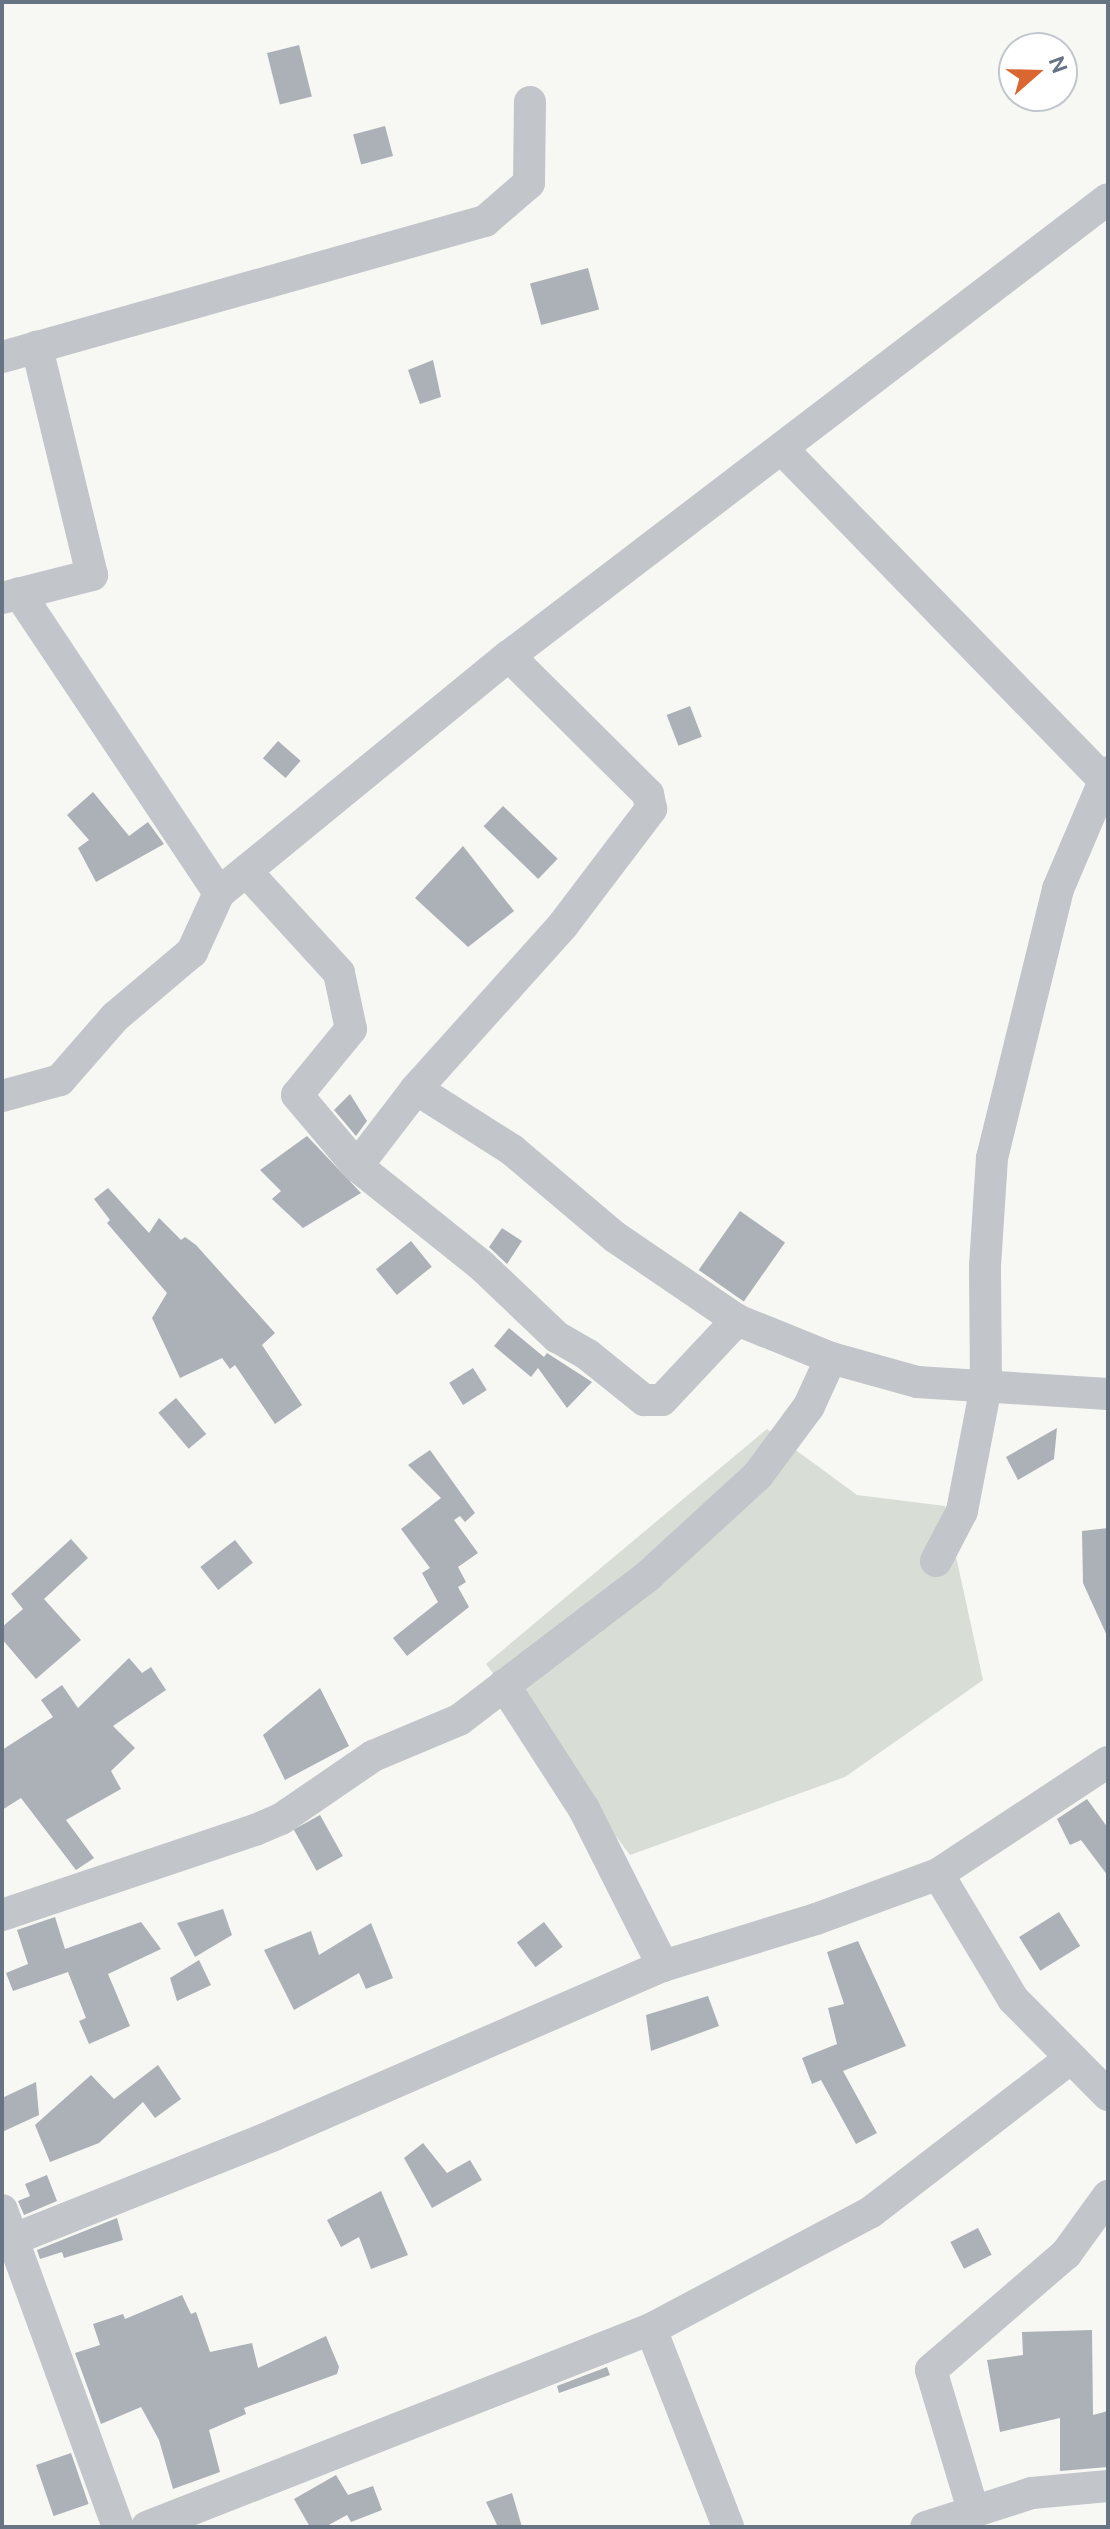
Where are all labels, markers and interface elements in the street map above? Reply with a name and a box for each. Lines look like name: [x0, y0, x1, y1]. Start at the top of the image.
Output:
north arrow: [998, 32, 1078, 112]
text: N: [1045, 52, 1074, 76]

